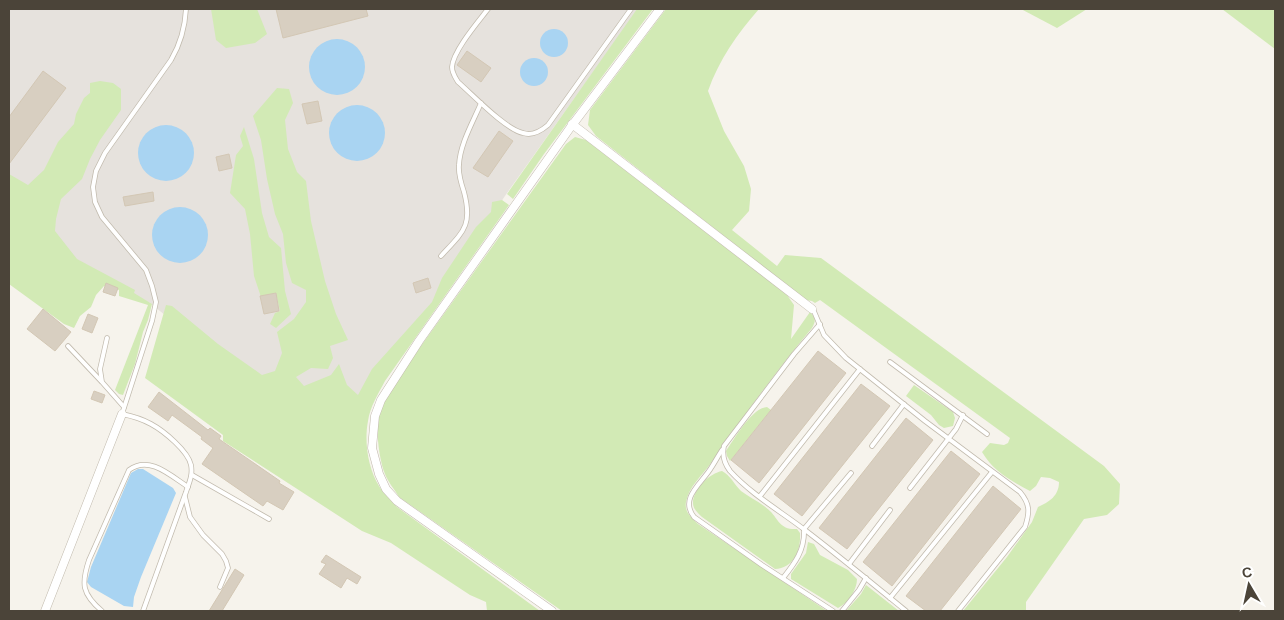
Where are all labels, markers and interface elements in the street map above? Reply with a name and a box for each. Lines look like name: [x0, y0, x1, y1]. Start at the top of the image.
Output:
north arrow: [1224, 560, 1274, 610]
text: С: [1241, 562, 1253, 581]

